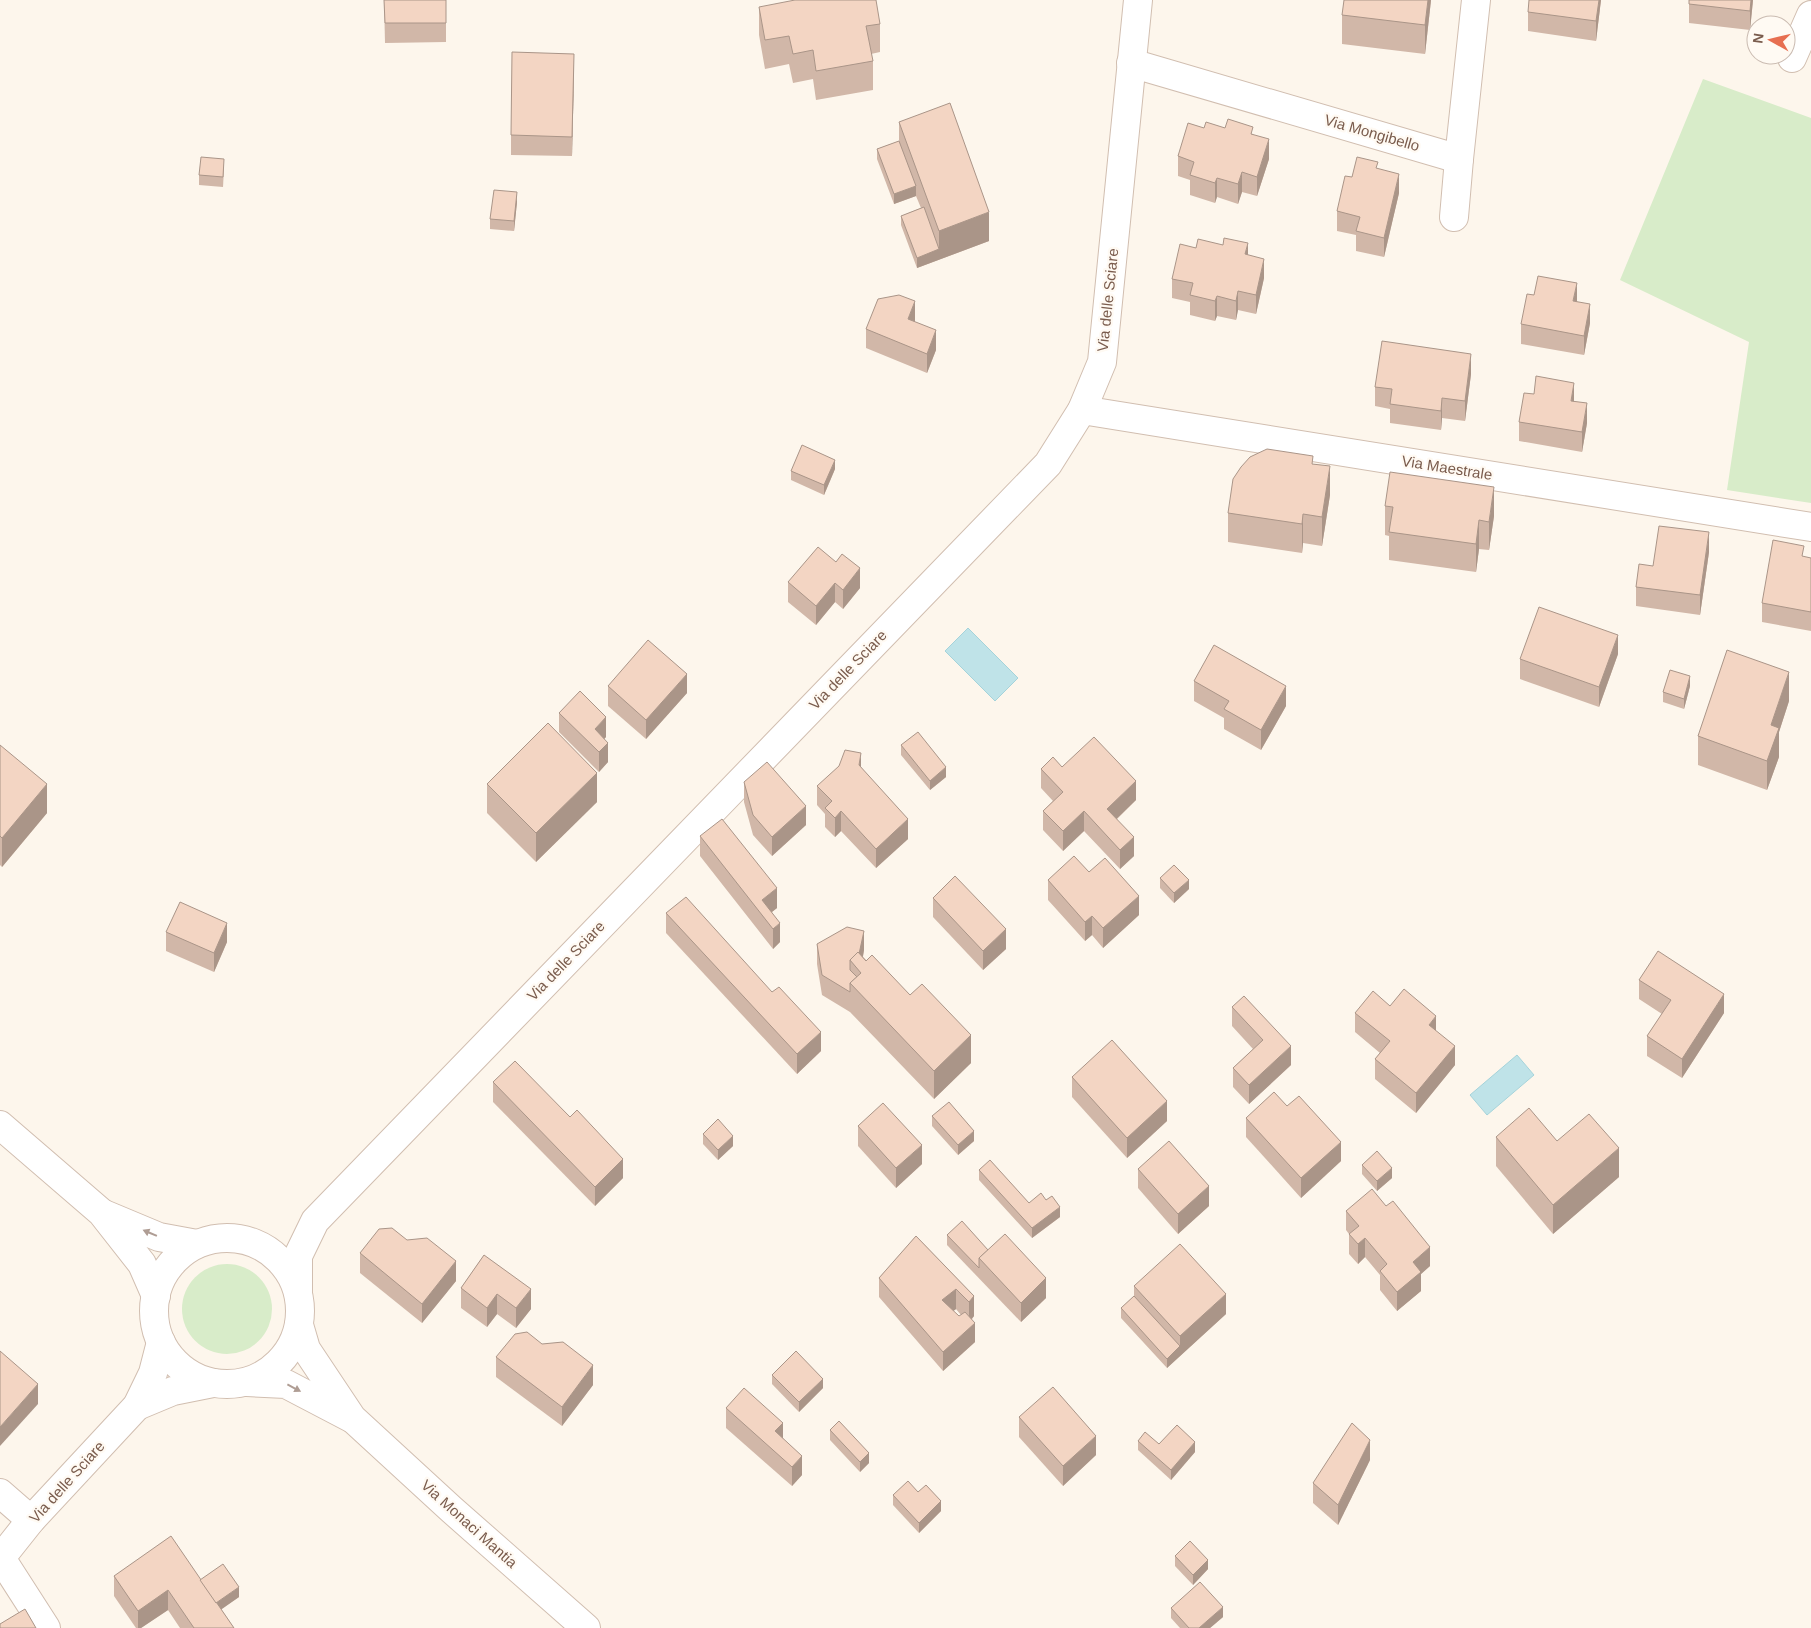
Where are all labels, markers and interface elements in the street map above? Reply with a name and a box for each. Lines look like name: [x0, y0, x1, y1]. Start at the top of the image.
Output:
north arrow: [1746, 15, 1796, 65]
text: N: [1749, 32, 1767, 44]
street label: Via Mongibello: [1323, 111, 1422, 154]
street label: Via delle Sciare: [1094, 247, 1121, 353]
street label: Via Maestrale: [1401, 452, 1494, 483]
street label: Via delle Sciare: [805, 626, 890, 713]
street label: Via delle Sciare: [523, 917, 608, 1004]
one-way arrow: [142, 1229, 157, 1237]
one-way arrow: [287, 1384, 302, 1392]
street label: Via delle Sciare: [26, 1437, 108, 1526]
street label: Via Monaci Mantia: [418, 1476, 521, 1572]

